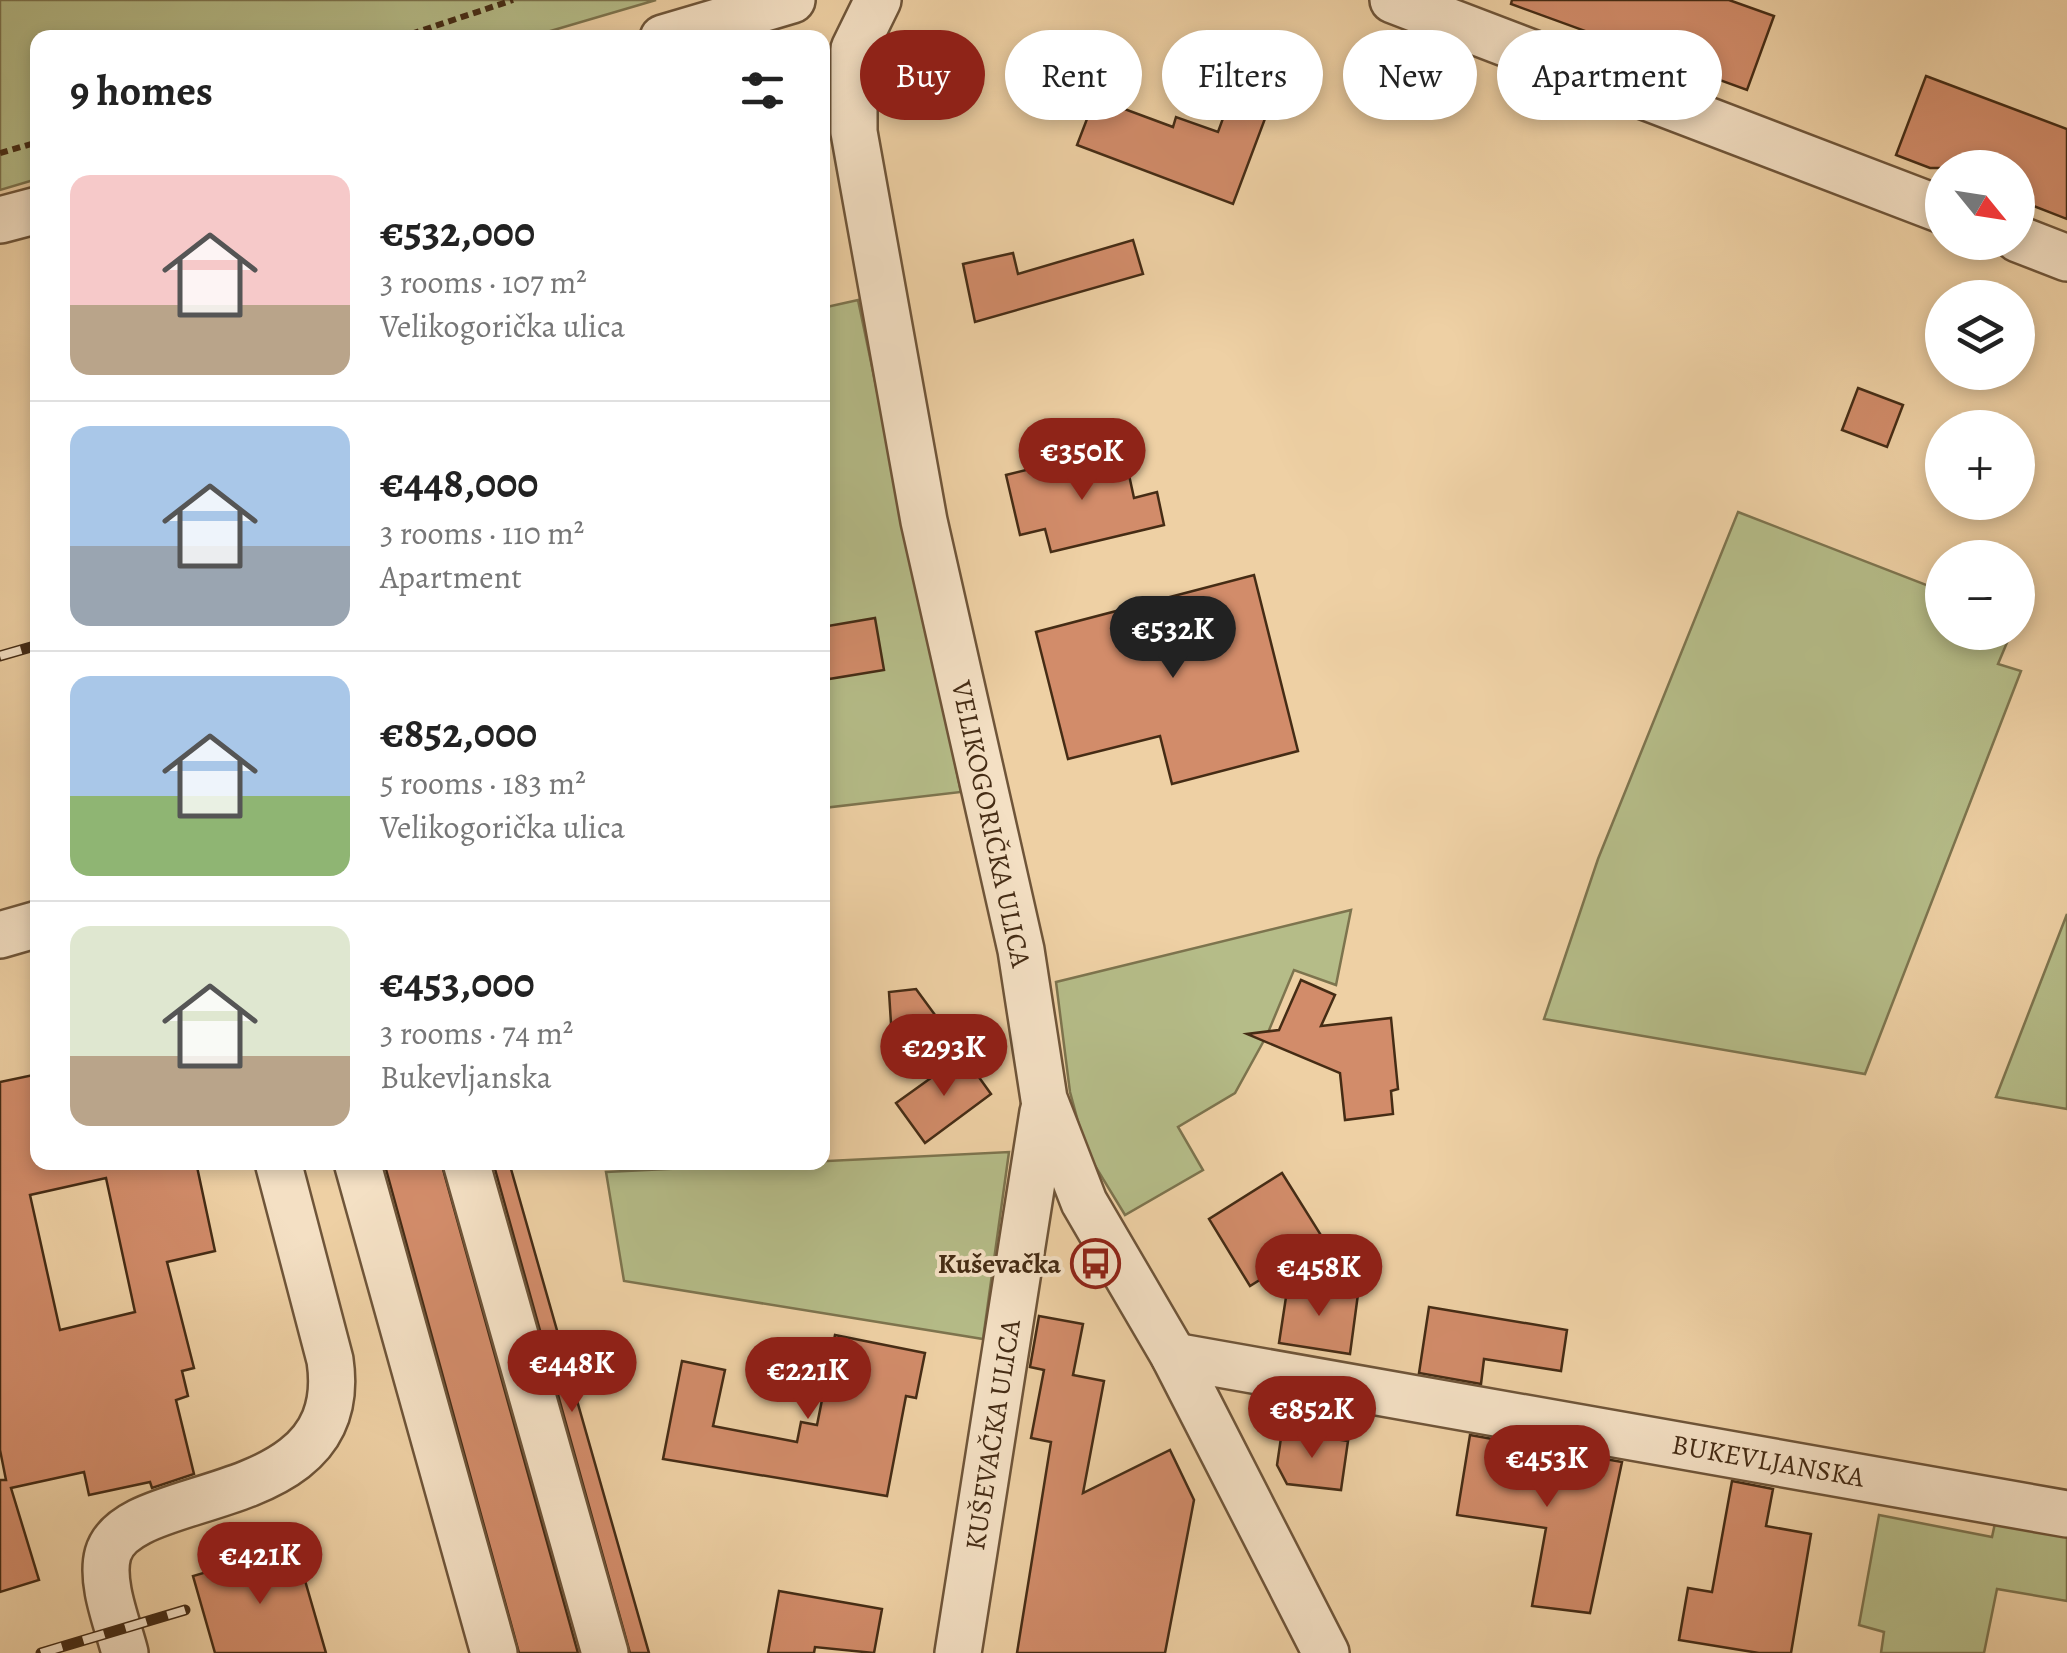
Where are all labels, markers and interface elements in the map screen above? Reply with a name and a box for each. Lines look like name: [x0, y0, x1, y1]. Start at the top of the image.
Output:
chip: Buy: [860, 30, 985, 120]
chip: Rent: [1005, 30, 1142, 120]
chip: Filters: [1162, 30, 1323, 120]
chip: New: [1343, 30, 1477, 120]
chip: Apartment: [1497, 30, 1722, 120]
text: 9 homes: [70, 62, 213, 119]
icon: filters: [735, 63, 790, 118]
north arrow: [1925, 150, 2035, 260]
map controls: [1925, 150, 2035, 650]
text: €532,000: [380, 203, 535, 260]
icon: home: [150, 215, 270, 335]
text: 3 rooms · 107 m²: [380, 260, 587, 304]
button: layers: [1925, 280, 2035, 390]
text: Velikogorička ulica: [380, 304, 625, 348]
button: +: [1925, 410, 2035, 520]
pin: €350K: [1012, 418, 1152, 503]
text: €350K: [1041, 428, 1123, 472]
text: €448,000: [380, 454, 538, 511]
icon: home: [150, 466, 270, 586]
text: 3 rooms · 110 m²: [380, 511, 584, 555]
button: −: [1925, 540, 2035, 650]
text: Apartment: [380, 555, 522, 599]
pin: €532K: [1103, 596, 1243, 681]
text: €532K: [1132, 606, 1214, 650]
street label: VELIKOGORIČKA ULICA: [942, 676, 1040, 972]
text: €852,000: [380, 704, 537, 761]
icon: home: [150, 716, 270, 836]
text: 5 rooms · 183 m²: [380, 761, 586, 805]
text: Velikogorička ulica: [380, 805, 625, 849]
text: €453,000: [380, 954, 535, 1011]
icon: home: [150, 966, 270, 1086]
text: 3 rooms · 74 m²: [380, 1011, 573, 1055]
pin: €293K: [874, 1014, 1014, 1099]
text: €293K: [902, 1024, 986, 1068]
text: Bukevljanska: [380, 1055, 552, 1099]
pin: €458K: [1249, 1234, 1389, 1319]
bus stop icon: Kuševačka: [1070, 1238, 1122, 1290]
text: €458K: [1277, 1244, 1361, 1288]
place label: Kuševačka: [938, 1245, 1061, 1283]
street label: KUŠEVAČKA ULICA: [956, 1316, 1030, 1553]
pin: €448K: [502, 1330, 642, 1415]
pin: €221K: [738, 1337, 878, 1422]
text: €448K: [530, 1340, 614, 1384]
text: €221K: [767, 1347, 849, 1391]
pin: €852K: [1242, 1376, 1382, 1461]
text: €852K: [1270, 1386, 1354, 1430]
pin: €453K: [1477, 1425, 1617, 1510]
street label: BUKEVLJANSKA: [1669, 1425, 1868, 1497]
text: €453K: [1506, 1435, 1588, 1479]
pin: €421K: [190, 1522, 330, 1607]
text: €421K: [219, 1532, 301, 1576]

